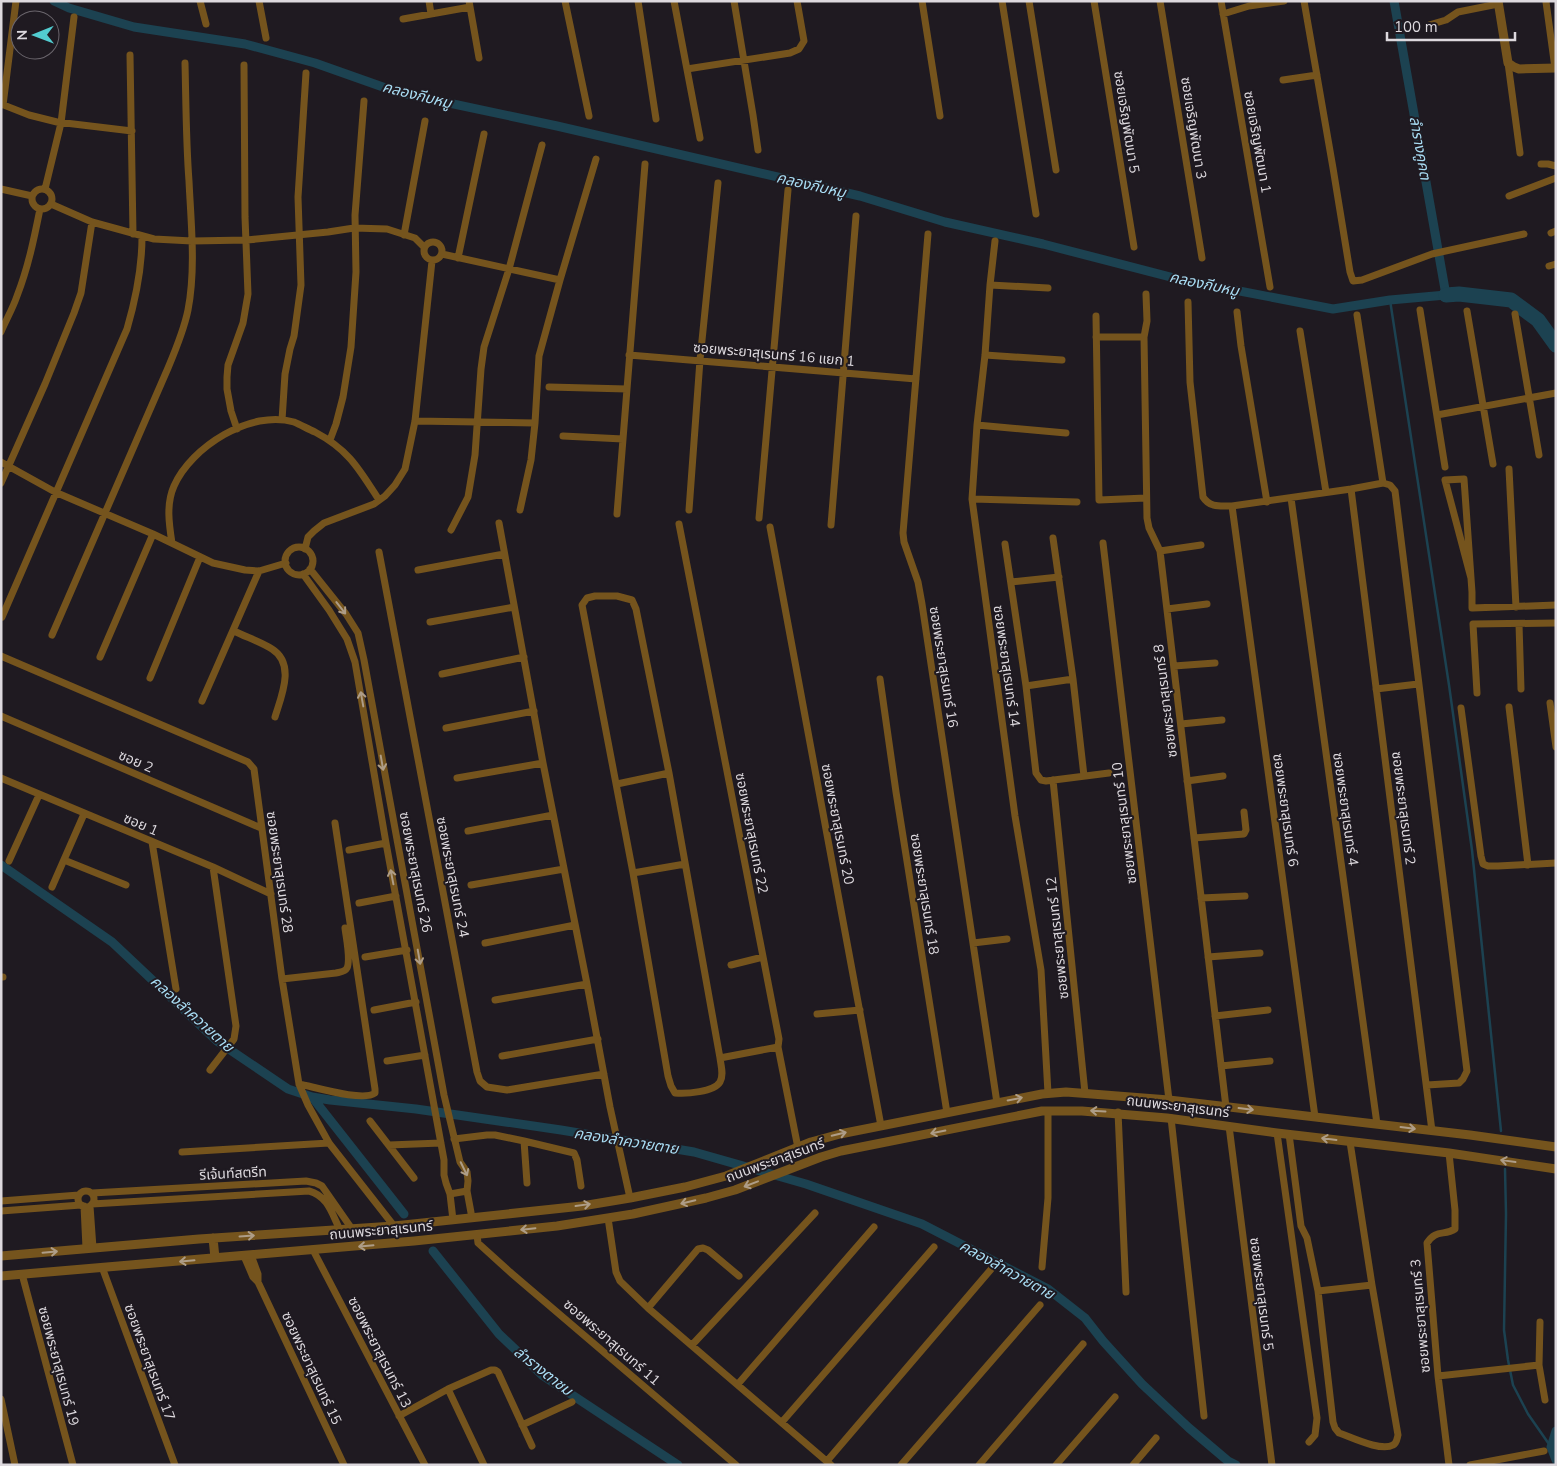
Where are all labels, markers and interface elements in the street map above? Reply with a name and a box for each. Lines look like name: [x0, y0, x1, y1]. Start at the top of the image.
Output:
north arrow: [10, 10, 60, 60]
scale bar: [1387, 10, 1514, 42]
text: 100 m: [1394, 17, 1438, 37]
text: N: [13, 30, 32, 41]
street label: ซอยเจริญพัฒนา 5: [1109, 69, 1144, 175]
street label: ซอยเจริญพัฒนา 3: [1176, 75, 1211, 181]
water label: คลองกีบหมู: [380, 77, 455, 114]
street label: ซอยเจริญพัฒนา 1: [1239, 89, 1276, 195]
water label: ลำรางคูคต: [1405, 115, 1436, 183]
water label: คลองกีบหมู: [774, 167, 849, 203]
water label: คลองกีบหมู: [1167, 267, 1242, 301]
street label: ซอยพระยาสุเรนทร์ 16 แยก 1: [692, 338, 856, 371]
one-way arrow: [335, 601, 346, 614]
street label: ซอยพระยาสุเรนทร์ 14: [989, 604, 1024, 728]
street label: ซอยพระยาสุเรนทร์ 16: [925, 605, 962, 729]
street label: ซอยพระยาสุเรนทร์ 8: [1149, 643, 1182, 759]
one-way arrow: [356, 692, 366, 708]
street label: ซอย 2: [115, 746, 156, 777]
street label: ซอยพระยาสุเรนทร์ 2: [1387, 750, 1420, 866]
street label: ซอยพระยาสุเรนทร์ 4: [1328, 751, 1363, 867]
street label: ซอยพระยาสุเรนทร์ 6: [1268, 752, 1303, 868]
one-way arrow: [378, 754, 388, 770]
street label: ซอยพระยาสุเรนทร์ 10: [1108, 761, 1141, 885]
street label: ซอยพระยาสุเรนทร์ 20: [816, 762, 859, 886]
street label: ซอยพระยาสุเรนทร์ 22: [730, 771, 773, 895]
street label: ซอย 1: [120, 809, 161, 840]
street label: ซอยพระยาสุเรนทร์ 28: [262, 810, 297, 934]
street label: ซอยพระยาสุเรนทร์ 26: [394, 810, 437, 934]
street label: ซอยพระยาสุเรนทร์ 24: [431, 815, 474, 939]
street label: ซอยพระยาสุเรนทร์ 18: [906, 832, 943, 956]
one-way arrow: [387, 869, 397, 885]
street label: ซอยพระยาสุเรนทร์ 12: [1042, 876, 1073, 1000]
one-way arrow: [414, 948, 424, 964]
water label: คลองลำควายตาย: [146, 971, 239, 1057]
street label: ถนนพระยาสุเรนทร์: [1125, 1091, 1231, 1122]
one-way arrow: [1007, 1094, 1023, 1103]
one-way arrow: [1238, 1104, 1254, 1114]
one-way arrow: [1090, 1107, 1106, 1116]
water label: คลองลำควายตาย: [572, 1123, 681, 1159]
one-way arrow: [1400, 1123, 1416, 1133]
one-way arrow: [930, 1127, 946, 1137]
one-way arrow: [830, 1129, 846, 1138]
street label: ถนนพระยาสุเรนทร์: [723, 1134, 828, 1187]
one-way arrow: [1321, 1134, 1337, 1144]
one-way arrow: [1500, 1156, 1516, 1166]
street label: รีเจ้นท์สตรีท: [198, 1162, 267, 1185]
one-way arrow: [459, 1162, 469, 1177]
one-way arrow: [744, 1179, 759, 1189]
one-way arrow: [680, 1198, 696, 1207]
one-way arrow: [574, 1200, 590, 1210]
street label: ถนนพระยาสุเรนทร์: [329, 1216, 434, 1244]
one-way arrow: [520, 1224, 536, 1234]
one-way arrow: [238, 1231, 254, 1240]
water label: คลองลำควายตาย: [956, 1236, 1059, 1305]
street label: ซอยพระยาสุเรนทร์ 5: [1245, 1236, 1278, 1352]
one-way arrow: [358, 1241, 374, 1250]
one-way arrow: [42, 1247, 58, 1257]
one-way arrow: [179, 1256, 195, 1265]
street label: ซอยพระยาสุเรนทร์ 3: [1406, 1258, 1435, 1374]
street label: ซอยพระยาสุเรนทร์ 13: [343, 1293, 416, 1411]
street label: ซอยพระยาสุเรนทร์ 11: [559, 1295, 664, 1390]
street label: ซอยพระยาสุเรนทร์ 17: [120, 1301, 179, 1423]
street label: ซอยพระยาสุเรนทร์ 19: [33, 1304, 84, 1428]
street label: ซอยพระยาสุเรนทร์ 15: [277, 1309, 346, 1428]
water label: ลำรางตาชม: [510, 1342, 578, 1401]

